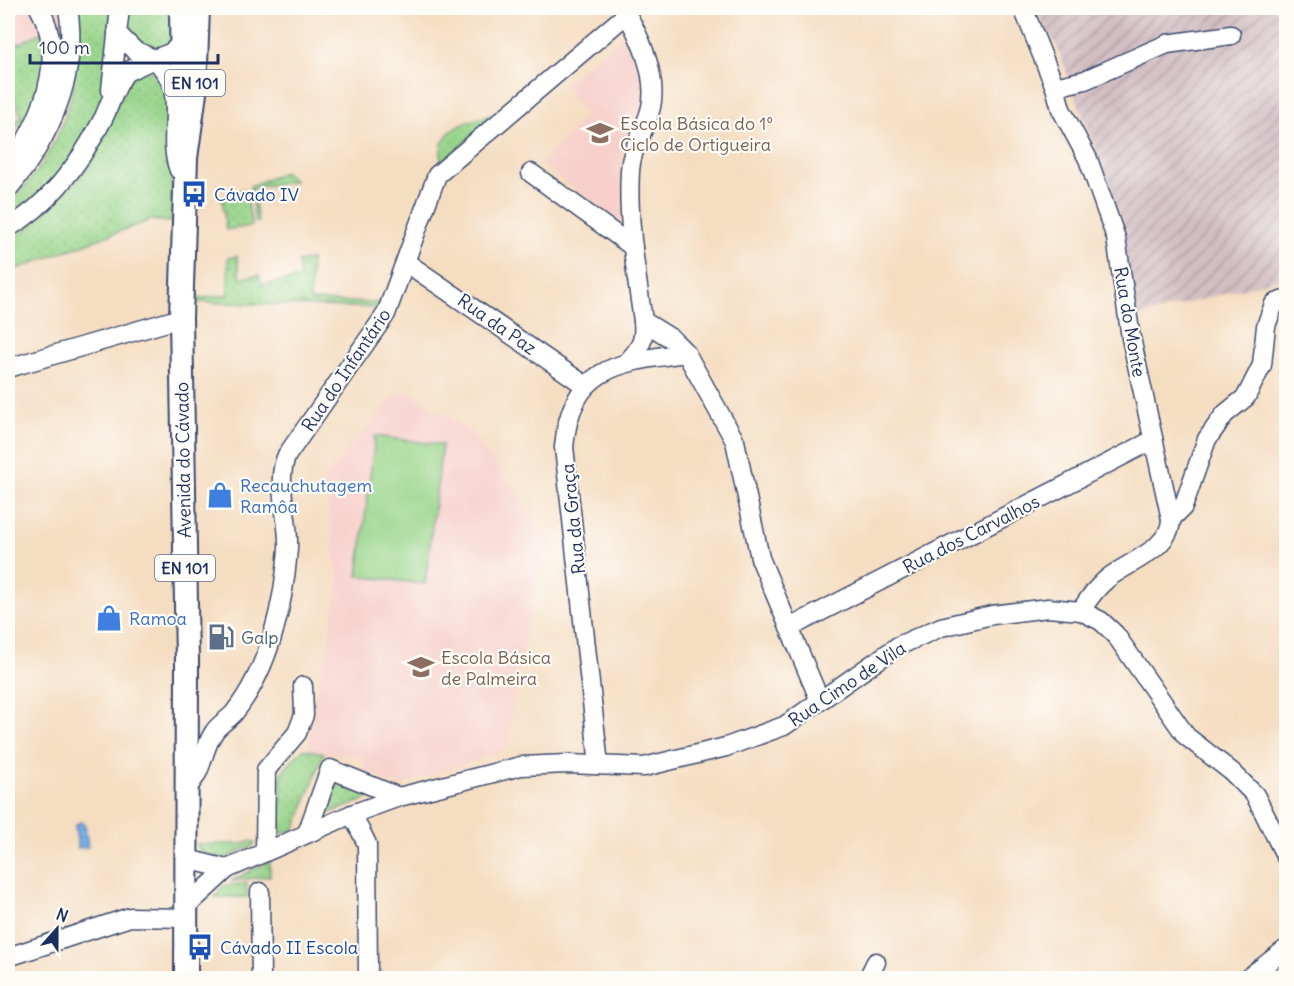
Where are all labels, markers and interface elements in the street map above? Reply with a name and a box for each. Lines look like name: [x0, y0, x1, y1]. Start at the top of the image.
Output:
scale bar: [30, 27, 218, 65]
text: 100 m: [39, 36, 90, 59]
road number: EN 101: [165, 70, 225, 96]
place label: Escola Básica do 1º Ciclo de Ortigueira: [620, 112, 773, 156]
school or university icon: Escola Básica do 1º Ciclo de Ortigueira: [585, 118, 615, 148]
bus stop icon: Cávado IV: [179, 179, 209, 209]
place label: Cávado IV: [214, 183, 299, 206]
street label: Rua do Monte: [1109, 265, 1151, 379]
street label: Rua da Paz: [453, 289, 541, 360]
street label: Rua do Infantário: [296, 304, 396, 436]
street label: Avenida do Cávado: [170, 382, 196, 538]
street label: Rua da Graça: [556, 463, 590, 575]
place label: Recauchutagem Ramôa: [240, 474, 372, 518]
shop icon: Recauchutagem Ramôa: [205, 480, 235, 510]
street label: Rua dos Carvalhos: [899, 490, 1043, 578]
road number: EN 101: [155, 555, 215, 581]
shop icon: Ramoa: [94, 603, 124, 633]
place label: Ramoa: [129, 607, 187, 630]
fuel station icon: Galp: [206, 622, 236, 652]
place label: Galp: [241, 626, 279, 649]
street label: Rua Cimo de Vila: [784, 636, 910, 732]
place label: Escola Básica de Palmeira: [441, 646, 551, 690]
school or university icon: Escola Básica de Palmeira: [406, 652, 436, 682]
north arrow: [27, 899, 87, 959]
text: N: [54, 904, 71, 926]
bus stop icon: Cávado II Escola: [185, 932, 215, 962]
place label: Cávado II Escola: [220, 936, 358, 959]

